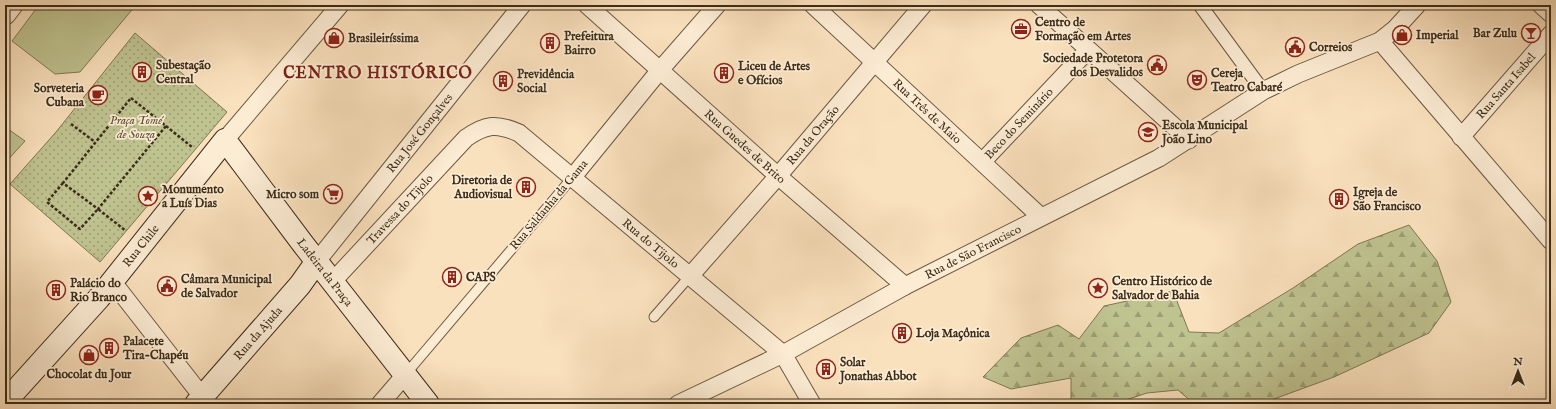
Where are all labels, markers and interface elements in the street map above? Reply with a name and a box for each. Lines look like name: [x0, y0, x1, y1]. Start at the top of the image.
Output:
place label: Centro de Formação em Artes: [1035, 15, 1132, 45]
office icon: Centro de Formação em Artes: [1010, 18, 1032, 40]
bar icon: Bar Zulu: [1520, 22, 1542, 44]
shop icon: Imperial: [1391, 24, 1413, 46]
place label: Bar Zulu: [1473, 26, 1518, 41]
shop icon: Brasileiríssima: [323, 27, 345, 49]
place label: Imperial: [1416, 28, 1459, 44]
place label: Prefeitura Bairro: [564, 29, 615, 58]
place label: Brasileiríssima: [348, 31, 419, 46]
building icon: Prefeitura Bairro: [539, 32, 561, 54]
public building icon: Correios: [1284, 36, 1306, 58]
place label: Correios: [1309, 40, 1353, 55]
street label: Rua Santa Isabel: [1473, 49, 1539, 122]
place label: Sociedade Protetora dos Desvalidos: [1043, 51, 1144, 80]
public building icon: Sociedade Protetora dos Desvalidos: [1146, 54, 1168, 76]
place label: Subestação Central: [156, 58, 211, 87]
place label: Liceu de Artes e Ofícios: [737, 59, 811, 88]
building icon: Subestação Central: [131, 61, 153, 83]
district label: CENTRO HISTÓRICO: [283, 62, 473, 84]
building icon: Liceu de Artes e Ofícios: [713, 62, 735, 84]
place label: Cereja Teatro Cabaré: [1210, 66, 1283, 95]
place label: Previdência Social: [517, 67, 575, 96]
theatre icon: Cereja Teatro Cabaré: [1186, 69, 1208, 91]
building icon: Previdência Social: [492, 70, 514, 92]
street label: Rua Três de Maio: [890, 76, 965, 147]
place label: Sorveteria Cubana: [34, 81, 85, 110]
cafe icon: Sorveteria Cubana: [87, 84, 109, 106]
street label: Beco do Seminário: [981, 84, 1057, 162]
street label: Rua José Gonçalves: [383, 90, 456, 176]
street label: Rua da Oração: [783, 102, 843, 168]
street label: Rua Guedes de Brito: [701, 106, 789, 187]
park label: Praça Tomé de Souza: [110, 113, 164, 142]
place label: Escola Municipal João Lino: [1160, 118, 1248, 148]
school or university icon: Escola Municipal João Lino: [1137, 121, 1159, 143]
street label: Rua Saldanha da Gama: [507, 156, 592, 253]
street label: Travessa do Tijolo: [363, 171, 436, 248]
place label: Diretoria de Audiovisual: [451, 173, 513, 202]
building icon: Diretoria de Audiovisual: [515, 176, 537, 198]
place label: Monumento a Luís Dias: [162, 182, 224, 211]
supermarket icon: Micro som: [322, 183, 344, 205]
place icon: Monumento a Luís Dias: [137, 185, 159, 207]
place label: Igreja de São Francisco: [1353, 185, 1422, 214]
place label: Micro som: [266, 187, 320, 202]
building icon: Igreja de São Francisco: [1328, 188, 1350, 210]
street label: Rua do Tijolo: [619, 215, 683, 272]
street label: Rua Chile: [119, 221, 162, 270]
street label: Rua de São Francisco: [922, 221, 1024, 282]
street label: Ladeira da Praça: [294, 235, 357, 310]
building icon: CAPS: [441, 266, 463, 288]
place label: CAPS: [466, 270, 496, 285]
place label: Câmara Municipal de Salvador: [181, 272, 272, 301]
place label: Centro Histórico de Salvador de Bahia: [1112, 274, 1213, 303]
public building icon: Câmara Municipal de Salvador: [156, 275, 178, 297]
place label: Palácio do Rio Branco: [70, 276, 127, 305]
place icon: Centro Histórico de Salvador de Bahia: [1087, 277, 1109, 299]
building icon: Palácio do Rio Branco: [45, 279, 67, 301]
street label: Rua da Ajuda: [230, 303, 286, 363]
building icon: Loja Maçônica: [891, 322, 913, 344]
place label: Loja Maçônica: [915, 326, 990, 342]
place label: Palacete Tira-Chapéu: [122, 334, 189, 364]
building icon: Palacete Tira-Chapéu: [98, 337, 120, 359]
shop icon: Chocolat du Jour: [78, 344, 100, 366]
north arrow: [1498, 351, 1538, 391]
place label: Solar Jonathas Abbot: [838, 355, 918, 385]
text: N: [1512, 355, 1523, 369]
building icon: Solar Jonathas Abbot: [815, 358, 837, 380]
place label: Chocolat du Jour: [46, 367, 132, 383]

